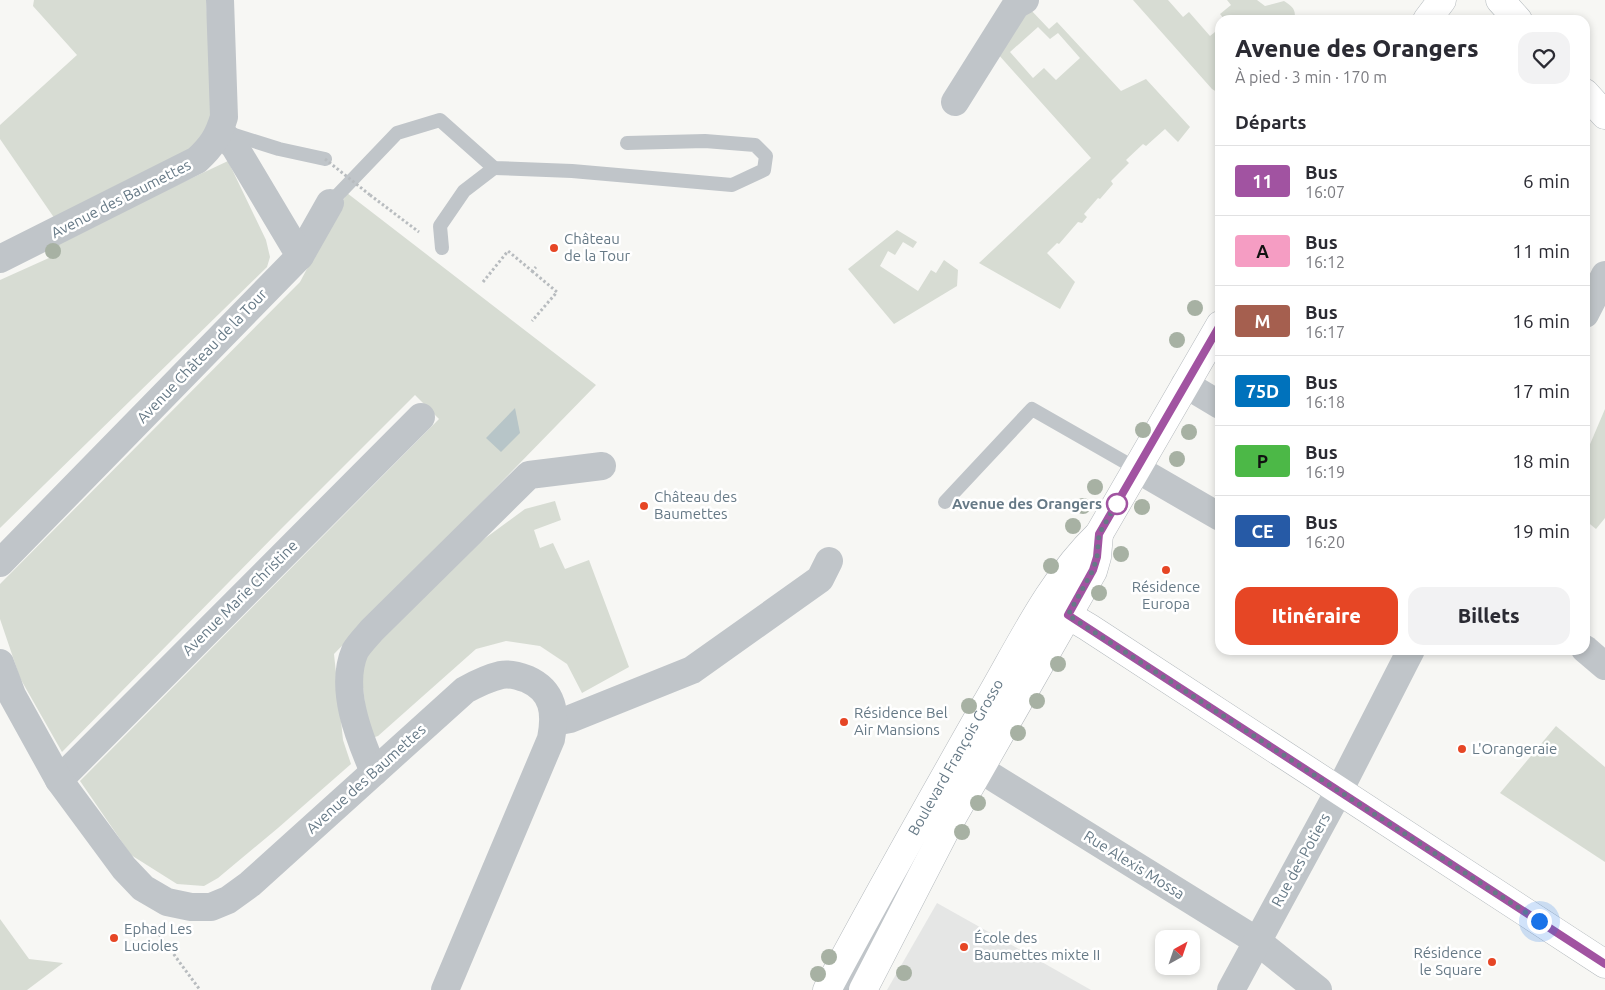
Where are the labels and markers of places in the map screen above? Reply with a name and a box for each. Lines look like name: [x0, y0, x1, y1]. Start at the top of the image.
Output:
place label: Château de la Tour: [564, 230, 631, 264]
marker: Château de la Tour: [548, 242, 560, 254]
place label: Château des Baumettes: [654, 488, 737, 522]
marker: Avenue des Orangers: [1106, 493, 1128, 515]
place label: Avenue des Orangers: [952, 495, 1102, 512]
marker: Château des Baumettes: [638, 500, 650, 512]
marker: Résidence Europa: [1160, 564, 1172, 576]
place label: Résidence Europa: [1132, 578, 1200, 612]
place label: Résidence Bel Air Mansions: [854, 704, 948, 738]
marker: Résidence Bel Air Mansions: [838, 716, 850, 728]
place label: L'Orangeraie: [1472, 740, 1557, 757]
marker: L'Orangeraie: [1456, 743, 1468, 755]
place label: Ephad Les Lucioles: [124, 920, 192, 954]
place label: École des Baumettes mixte II: [974, 929, 1100, 963]
marker: Ephad Les Lucioles: [108, 932, 120, 944]
marker: École des Baumettes mixte II: [958, 941, 970, 953]
place label: Résidence le Square: [1413, 944, 1482, 978]
marker: Résidence le Square: [1486, 956, 1498, 968]

